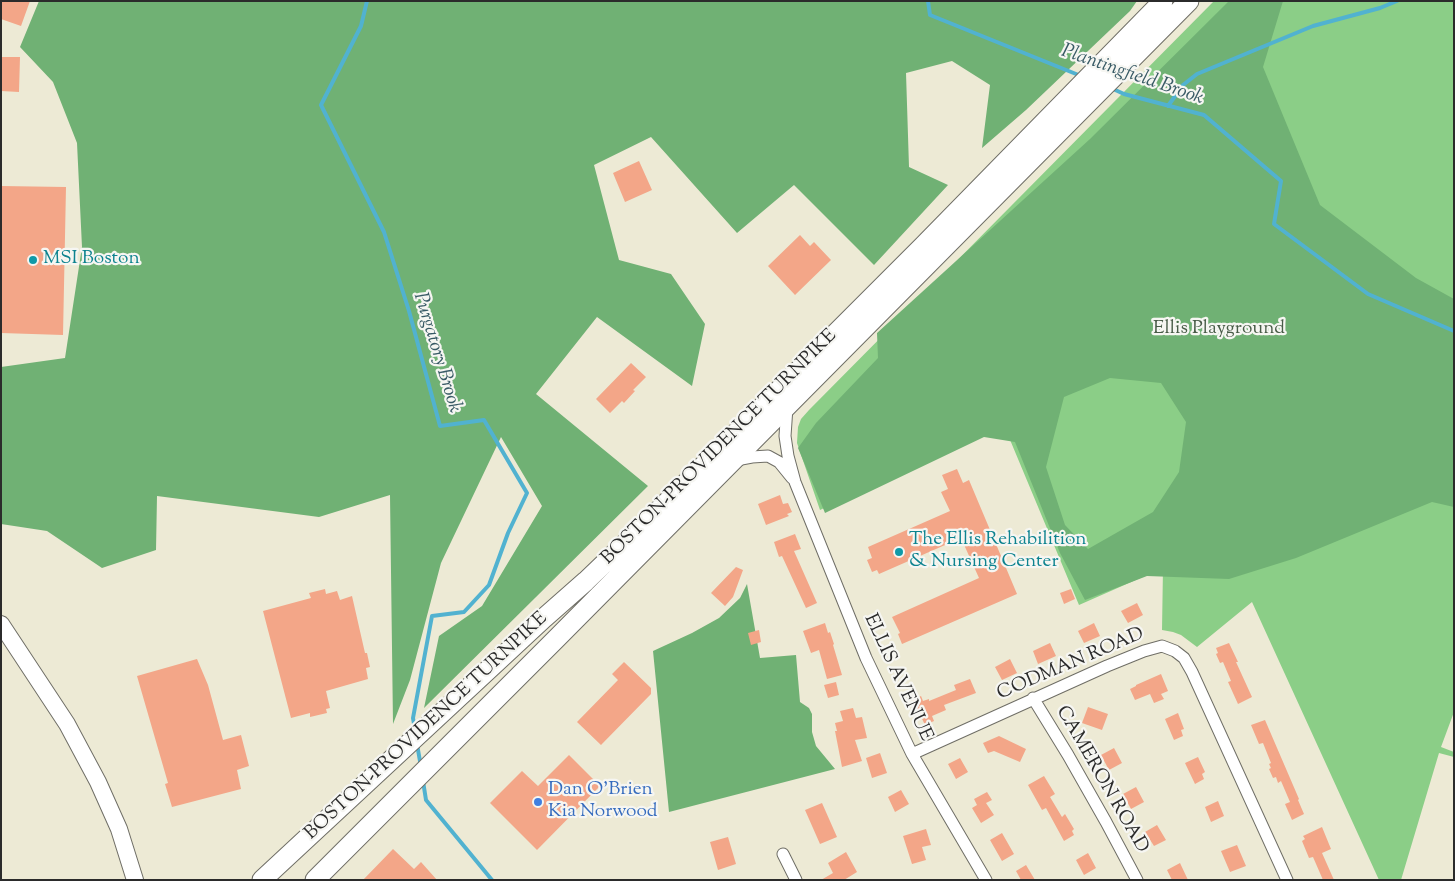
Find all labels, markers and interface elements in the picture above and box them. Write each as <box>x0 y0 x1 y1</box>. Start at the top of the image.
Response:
water label: Plantingfield Brook <box>1058 40 1206 112</box>
place label: MSI Boston <box>43 249 140 271</box>
marker: MSI Boston <box>27 254 39 266</box>
water label: Purgatory Brook <box>406 290 466 416</box>
park label: Ellis Playground <box>1153 319 1285 341</box>
street label: BOSTON-PROVIDENCE TURNPIKE <box>598 326 842 570</box>
place label: The Ellis Rehabilition & Nursing Center <box>909 530 1087 574</box>
marker: The Ellis Rehabilition & Nursing Center <box>893 546 905 558</box>
street label: BOSTON-PROVIDENCE TURNPIKE <box>301 608 553 846</box>
street label: ELLIS AVENUE <box>858 611 936 745</box>
street label: CODMAN ROAD <box>994 624 1148 706</box>
street label: CAMERON ROAD <box>1050 702 1152 858</box>
place label: Dan O'Brien Kia Norwood <box>548 780 658 824</box>
marker: Dan O'Brien Kia Norwood <box>532 796 544 808</box>

